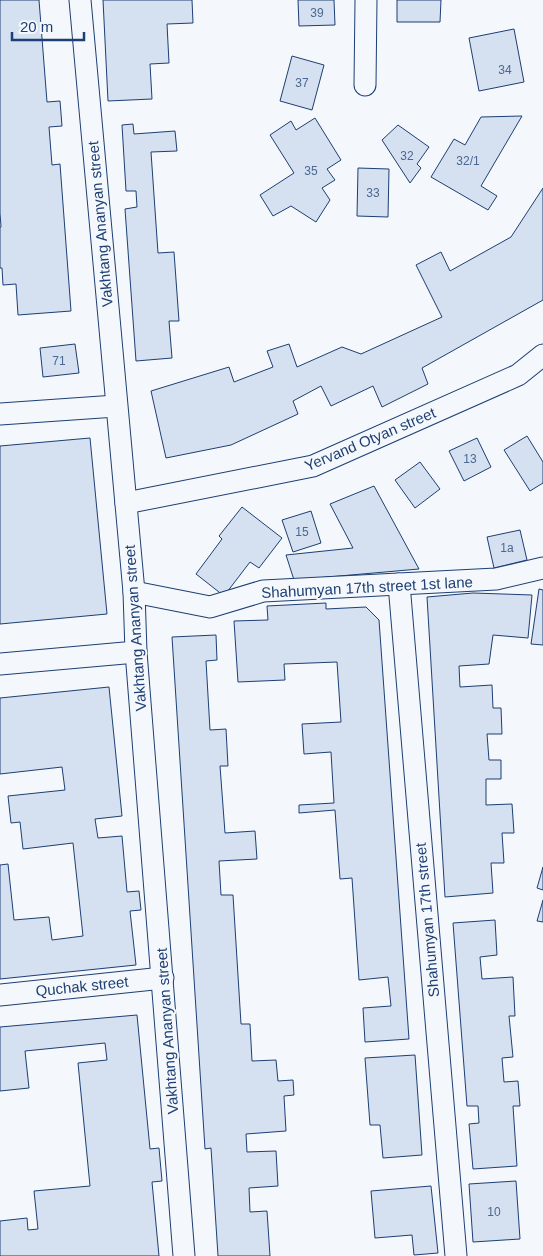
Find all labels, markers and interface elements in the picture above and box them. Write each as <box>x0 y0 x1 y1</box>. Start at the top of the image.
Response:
house number: 39 <box>310 6 324 20</box>
scale bar <box>12 10 85 42</box>
text: 20 m <box>20 18 53 35</box>
house number: 34 <box>498 63 512 77</box>
house number: 37 <box>295 76 309 90</box>
street label: Vakhtang Ananyan street <box>84 139 116 308</box>
house number: 32 <box>400 149 414 163</box>
house number: 32/1 <box>456 154 480 168</box>
house number: 35 <box>304 164 318 178</box>
house number: 33 <box>366 186 380 200</box>
house number: 71 <box>52 354 66 368</box>
street label: Yervand Otyan street <box>302 403 439 474</box>
house number: 13 <box>463 452 477 466</box>
house number: 15 <box>295 525 309 539</box>
house number: 1a <box>500 541 514 555</box>
street label: Vakhtang Ananyan street <box>121 544 149 712</box>
street label: Shahumyan 17th street 1st lane <box>261 573 473 601</box>
street label: Shahumyan 17th street <box>412 841 442 998</box>
street label: Vakhtang Ananyan street <box>153 947 181 1115</box>
street label: Quchak street <box>35 973 130 999</box>
house number: 10 <box>487 1205 501 1219</box>

